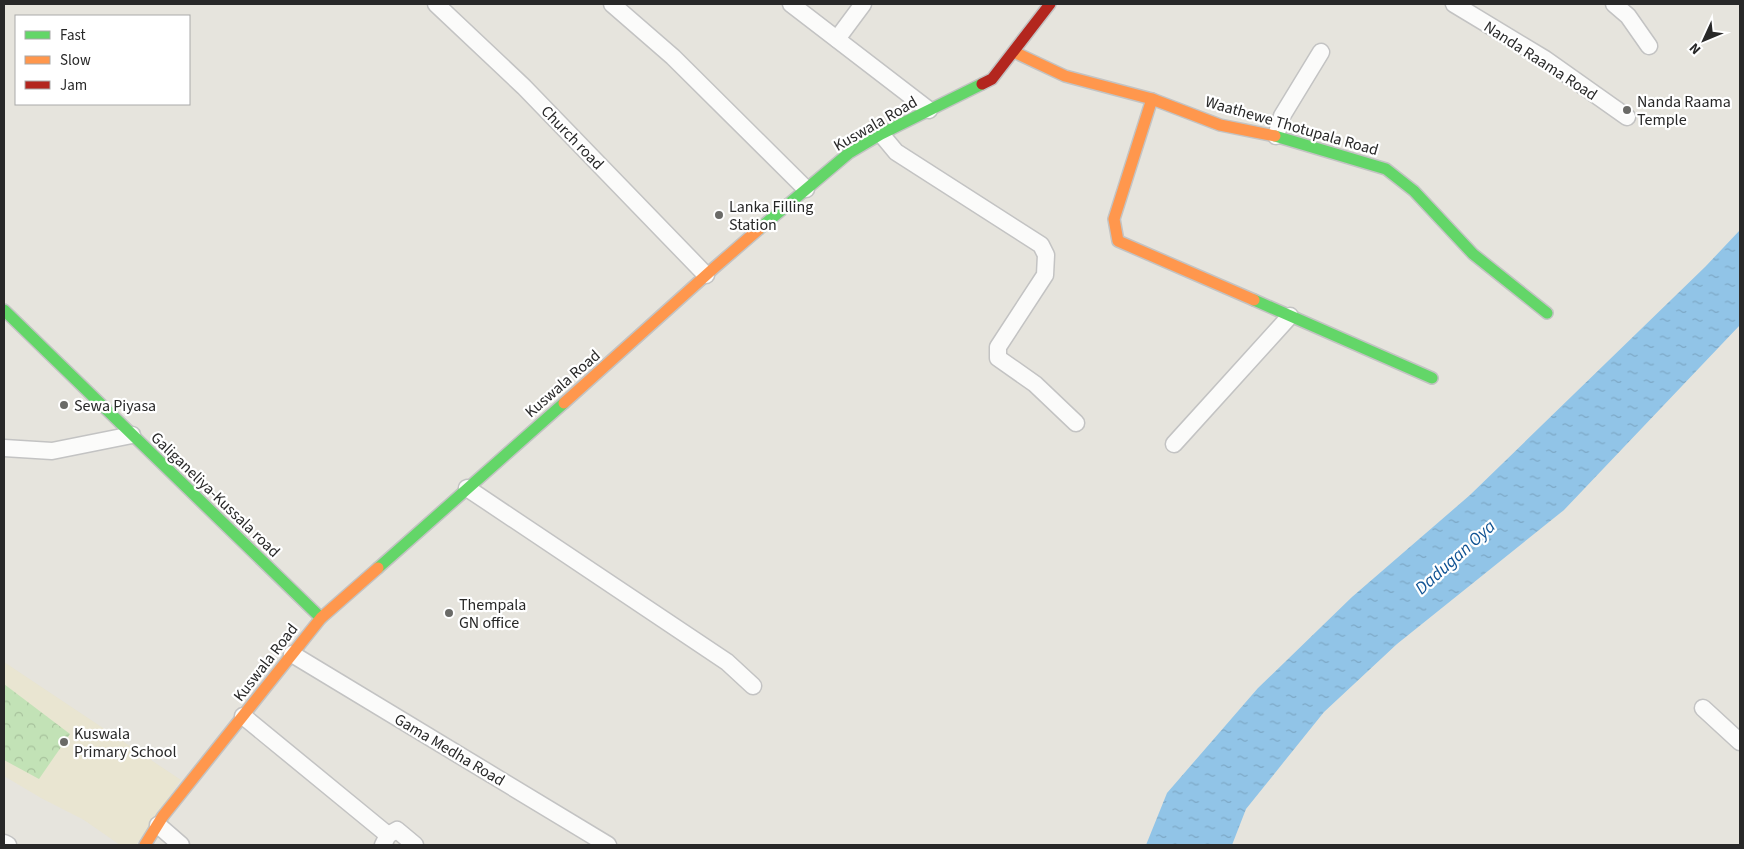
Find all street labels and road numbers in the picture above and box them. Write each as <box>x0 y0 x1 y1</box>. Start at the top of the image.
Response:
street label: Nanda Raama Road <box>1479 16 1602 106</box>
street label: Kuswala Road <box>829 91 922 157</box>
street label: Waathewe Thotupala Road <box>1203 91 1381 161</box>
street label: Church road <box>536 101 609 175</box>
street label: Kuswala Road <box>520 345 605 423</box>
street label: Galiganeliya-Kussala road <box>146 427 285 562</box>
street label: Kuswala Road <box>228 619 303 706</box>
street label: Gama Medha Road <box>390 708 509 792</box>

